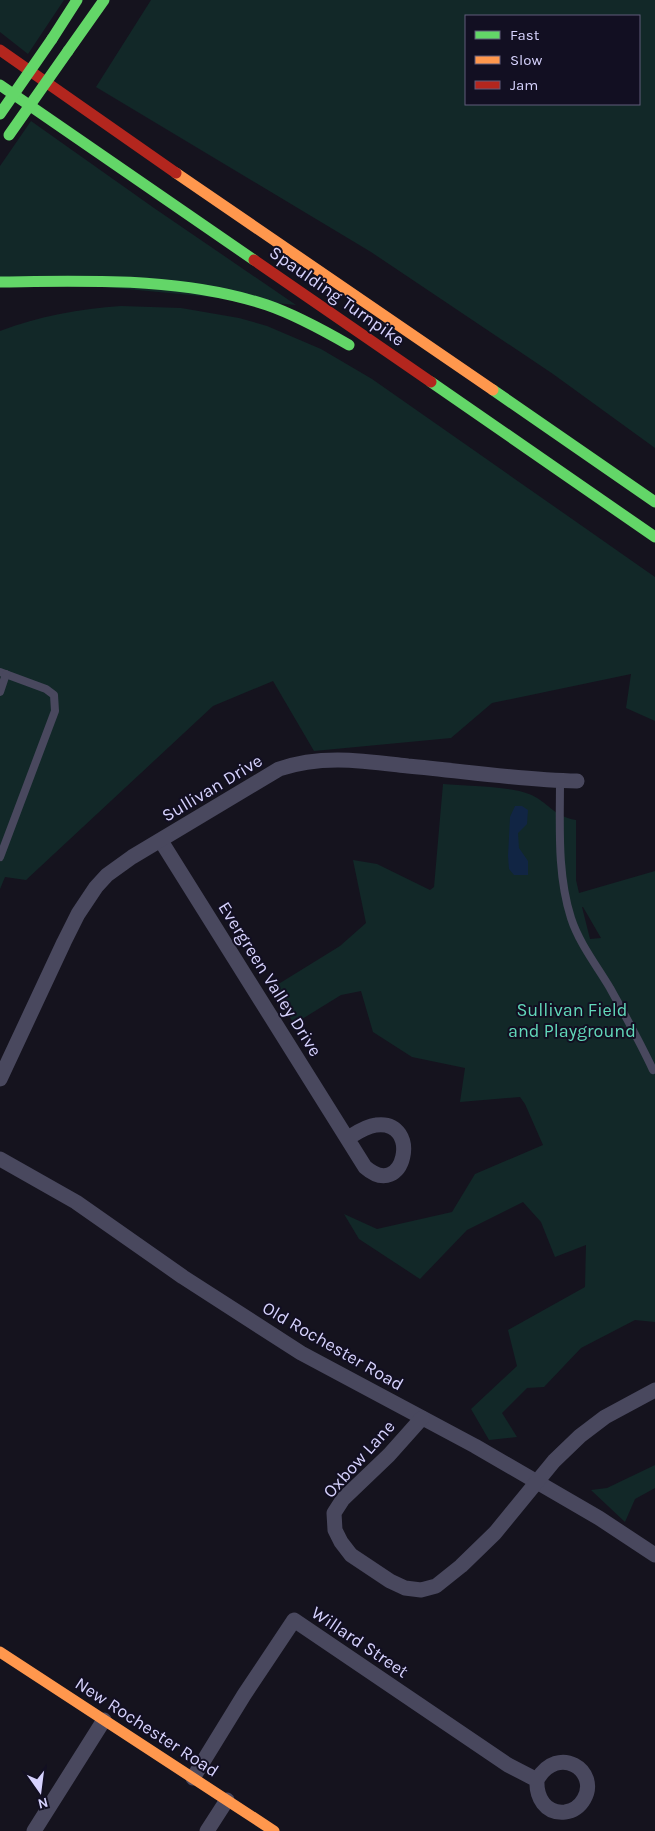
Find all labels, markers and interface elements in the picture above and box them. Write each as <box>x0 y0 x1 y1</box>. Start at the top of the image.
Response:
legend <box>465 15 640 105</box>
text: Fast <box>510 26 540 44</box>
text: Slow <box>510 51 542 69</box>
text: Jam <box>510 76 538 94</box>
street label: Spaulding Turnpike <box>265 241 409 351</box>
street label: Sullivan Drive <box>158 749 266 827</box>
street label: Evergreen Valley Drive <box>213 898 327 1060</box>
park label: Sullivan Field and Playground <box>508 999 636 1042</box>
street label: Old Rochester Road <box>258 1297 408 1395</box>
street label: Oxbow Lane <box>318 1416 400 1502</box>
street label: Willard Street <box>307 1601 413 1683</box>
street label: New Rochester Road <box>71 1672 223 1782</box>
north arrow <box>15 1766 65 1816</box>
text: N <box>36 1794 50 1813</box>

